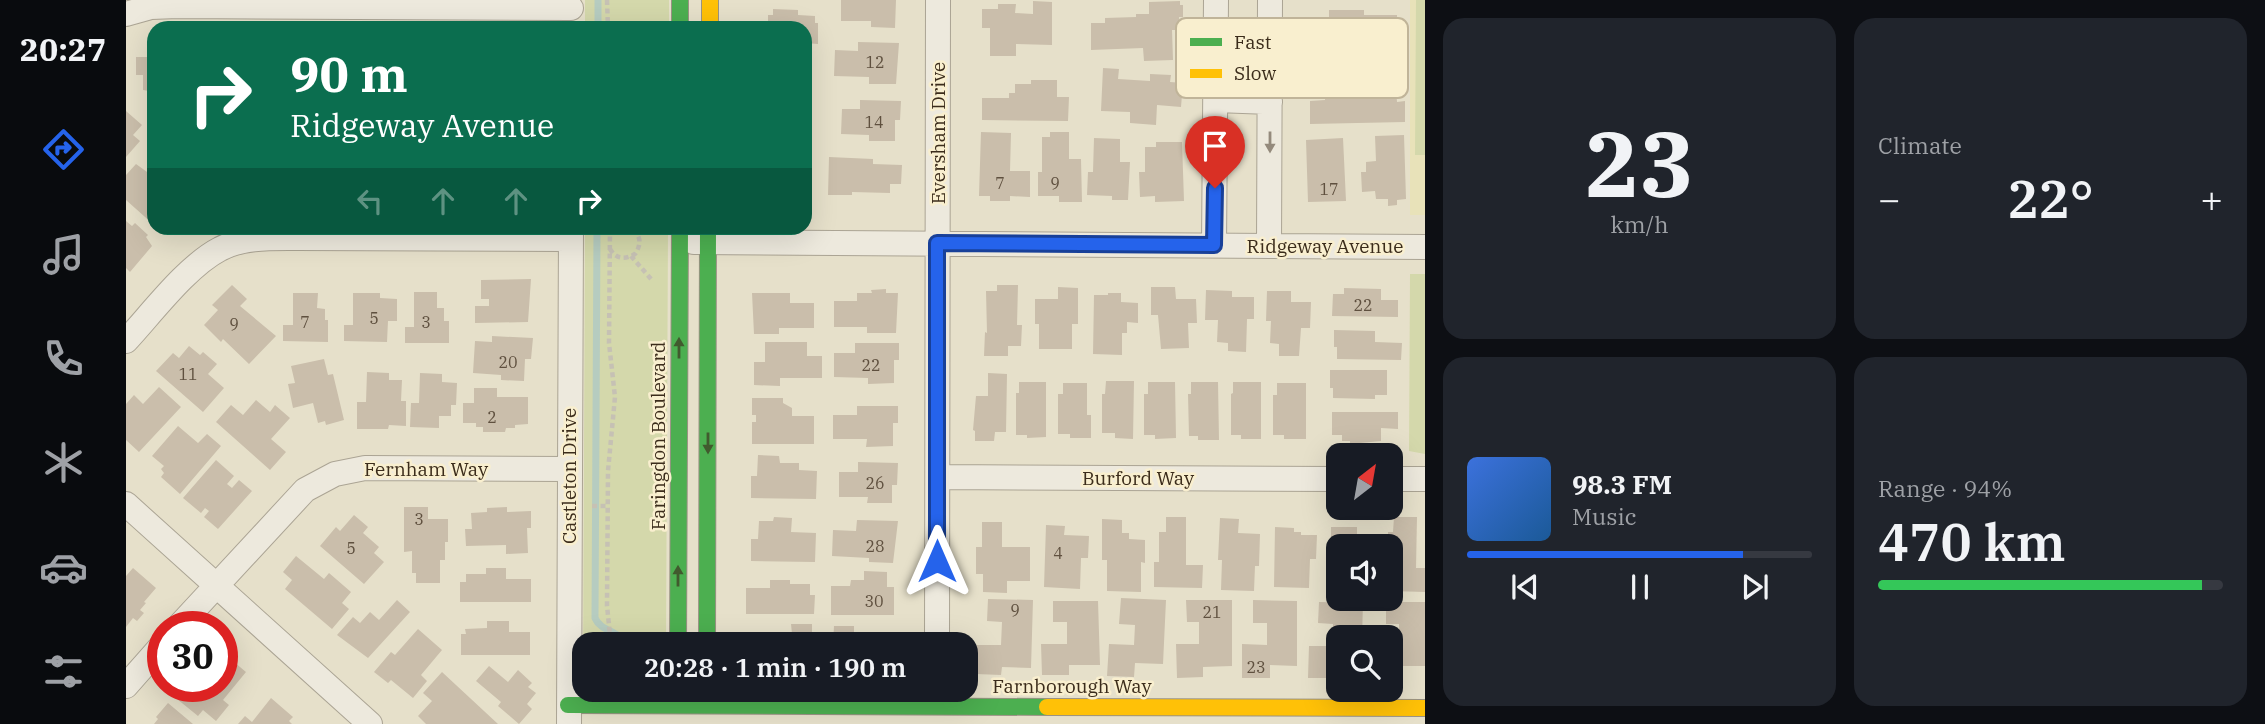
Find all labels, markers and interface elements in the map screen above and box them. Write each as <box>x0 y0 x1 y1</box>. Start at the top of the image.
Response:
legend <box>1176 18 1408 98</box>
text: 20:27 <box>20 28 106 70</box>
text: Fast <box>1234 30 1272 54</box>
text: 90 m <box>290 42 408 105</box>
icon: right <box>175 49 266 140</box>
house number: 12 <box>865 52 885 72</box>
text: Slow <box>1234 61 1276 85</box>
street label: Eversham Drive <box>926 62 950 204</box>
text: Ridgeway Avenue <box>290 104 554 146</box>
text: 23 <box>1585 104 1694 222</box>
house number: 14 <box>864 112 884 132</box>
pin <box>1185 116 1245 188</box>
icon: directions <box>39 125 88 174</box>
icon: arrive <box>1196 127 1234 165</box>
text: Climate <box>1878 130 1962 160</box>
one-way arrow <box>1264 131 1276 153</box>
text: 22° <box>2007 165 2094 232</box>
house number: 7 <box>995 173 1005 193</box>
house number: 9 <box>1050 173 1060 193</box>
text: − <box>1878 174 1901 223</box>
text: + <box>2200 174 2223 223</box>
house number: 17 <box>1319 179 1339 199</box>
icon: left <box>351 182 389 220</box>
icon: ahead <box>424 182 462 220</box>
icon: ahead <box>497 182 535 220</box>
icon: right <box>570 182 608 220</box>
text: km/h <box>1610 209 1669 239</box>
icon: music <box>39 230 88 279</box>
street label: Ridgeway Avenue <box>1247 234 1403 258</box>
house number: 22 <box>1353 295 1373 315</box>
house number: 5 <box>369 308 379 328</box>
house number: 7 <box>300 312 310 332</box>
house number: 3 <box>421 312 431 332</box>
house number: 9 <box>229 314 239 334</box>
icon: phone <box>39 334 88 383</box>
one-way arrow <box>673 337 685 359</box>
street label: Faringdon Boulevard <box>646 342 670 530</box>
house number: 20 <box>498 352 518 372</box>
house number: 22 <box>861 355 881 375</box>
house number: 11 <box>178 364 198 384</box>
house number: 2 <box>487 407 497 427</box>
street label: Castleton Drive <box>557 408 581 544</box>
one-way arrow <box>702 432 714 454</box>
icon: climate <box>39 438 88 487</box>
north arrow <box>1326 443 1404 520</box>
map controls <box>1326 443 1403 702</box>
street label: Fernham Way <box>364 457 489 481</box>
street label: Burford Way <box>1082 466 1195 490</box>
text: 98.3 FM <box>1572 467 1672 501</box>
house number: 26 <box>865 473 885 493</box>
text: Range · 94% <box>1878 473 2012 503</box>
text: Music <box>1572 501 1637 531</box>
text: 470 km <box>1878 508 2066 575</box>
house number: 3 <box>414 509 424 529</box>
position arrow <box>900 524 974 598</box>
button: sound <box>1326 534 1403 611</box>
house number: 28 <box>865 536 885 556</box>
house number: 5 <box>346 538 356 558</box>
icon: car <box>39 543 88 592</box>
house number: 4 <box>1053 543 1063 563</box>
one-way arrow <box>672 565 684 587</box>
icon: previous <box>1506 568 1544 606</box>
icon: pause <box>1621 568 1659 606</box>
icon: next <box>1736 568 1774 606</box>
house number: 30 <box>864 591 884 611</box>
house number: 9 <box>1010 600 1020 620</box>
house number: 21 <box>1202 602 1222 622</box>
speed limit sign: 30 <box>147 611 238 702</box>
button: search <box>1326 625 1403 702</box>
icon: filters <box>39 647 88 696</box>
text: 20:28 · 1 min · 190 m <box>644 650 906 684</box>
house number: 23 <box>1246 657 1266 677</box>
street label: Farnborough Way <box>992 674 1153 698</box>

